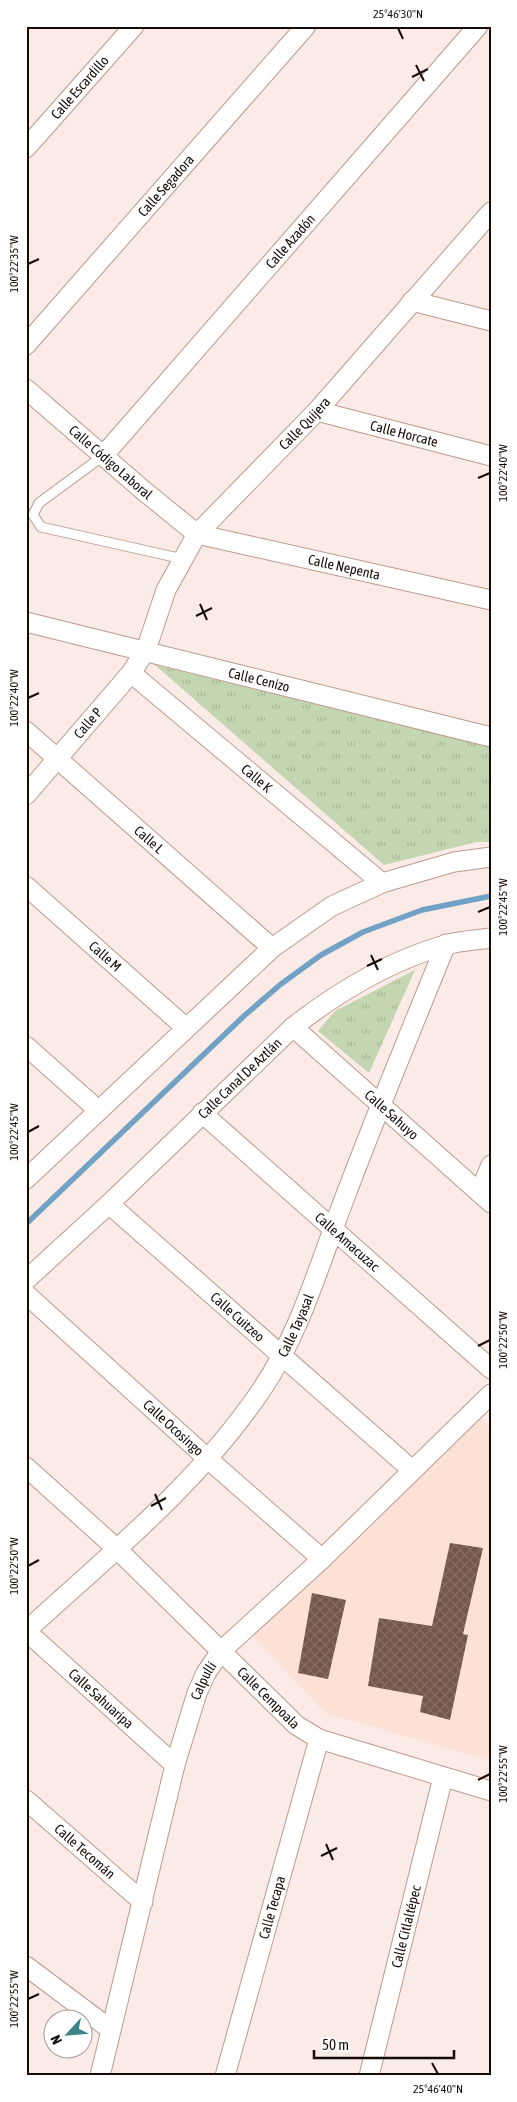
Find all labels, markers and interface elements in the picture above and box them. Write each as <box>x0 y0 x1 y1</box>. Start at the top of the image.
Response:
text: 25°46'30"N <box>373 7 423 21</box>
street label: Calle Escardillo <box>48 52 112 122</box>
street label: Calle Segadora <box>135 152 197 220</box>
street label: Calle Azadón <box>262 211 318 272</box>
text: 100°22'35"W <box>7 235 21 293</box>
street label: Calle Quijera <box>276 394 333 453</box>
street label: Calle Horcate <box>369 417 440 450</box>
street label: Calle Código Laboral <box>66 422 156 503</box>
text: 100°22'40"W <box>496 444 510 502</box>
street label: Calle Nepenta <box>307 551 382 583</box>
street label: Calle Cenizo <box>227 664 291 695</box>
text: 100°22'40"W <box>7 669 21 727</box>
street label: Calle P <box>70 704 106 742</box>
street label: Calle K <box>238 761 276 796</box>
street label: Calle L <box>131 822 167 857</box>
text: 100°22'45"W <box>496 878 510 936</box>
street label: Calle M <box>86 938 125 975</box>
street label: Calle Canal De Aztlán <box>195 1035 285 1122</box>
street label: Calle Sahuyo <box>361 1087 422 1143</box>
text: 100°22'45"W <box>7 1103 21 1161</box>
street label: Calle Amacuzac <box>312 1209 383 1275</box>
street label: Calle Cuitzeo <box>207 1289 268 1345</box>
street label: Calle Tayasal <box>275 1291 317 1360</box>
text: 100°22'50"W <box>496 1311 510 1369</box>
street label: Calle Ocosingo <box>140 1396 207 1459</box>
text: 100°22'50"W <box>7 1537 21 1595</box>
street label: Calpulli <box>187 1658 219 1702</box>
street label: Calle Cempoala <box>234 1664 303 1732</box>
street label: Calle Sahuaripa <box>65 1665 137 1732</box>
text: 100°22'55"W <box>496 1745 510 1803</box>
street label: Calle Tecomán <box>51 1821 118 1882</box>
street label: Calle Tecapa <box>256 1874 288 1941</box>
street label: Calle Citlaltépec <box>388 1883 424 1969</box>
text: 100°22'55"W <box>7 1970 21 2028</box>
north arrow <box>42 2010 92 2060</box>
scale bar <box>314 2027 454 2059</box>
text: N <box>47 2032 65 2047</box>
text: 50 m <box>322 2036 349 2053</box>
text: 25°46'40"N <box>413 2082 463 2096</box>

